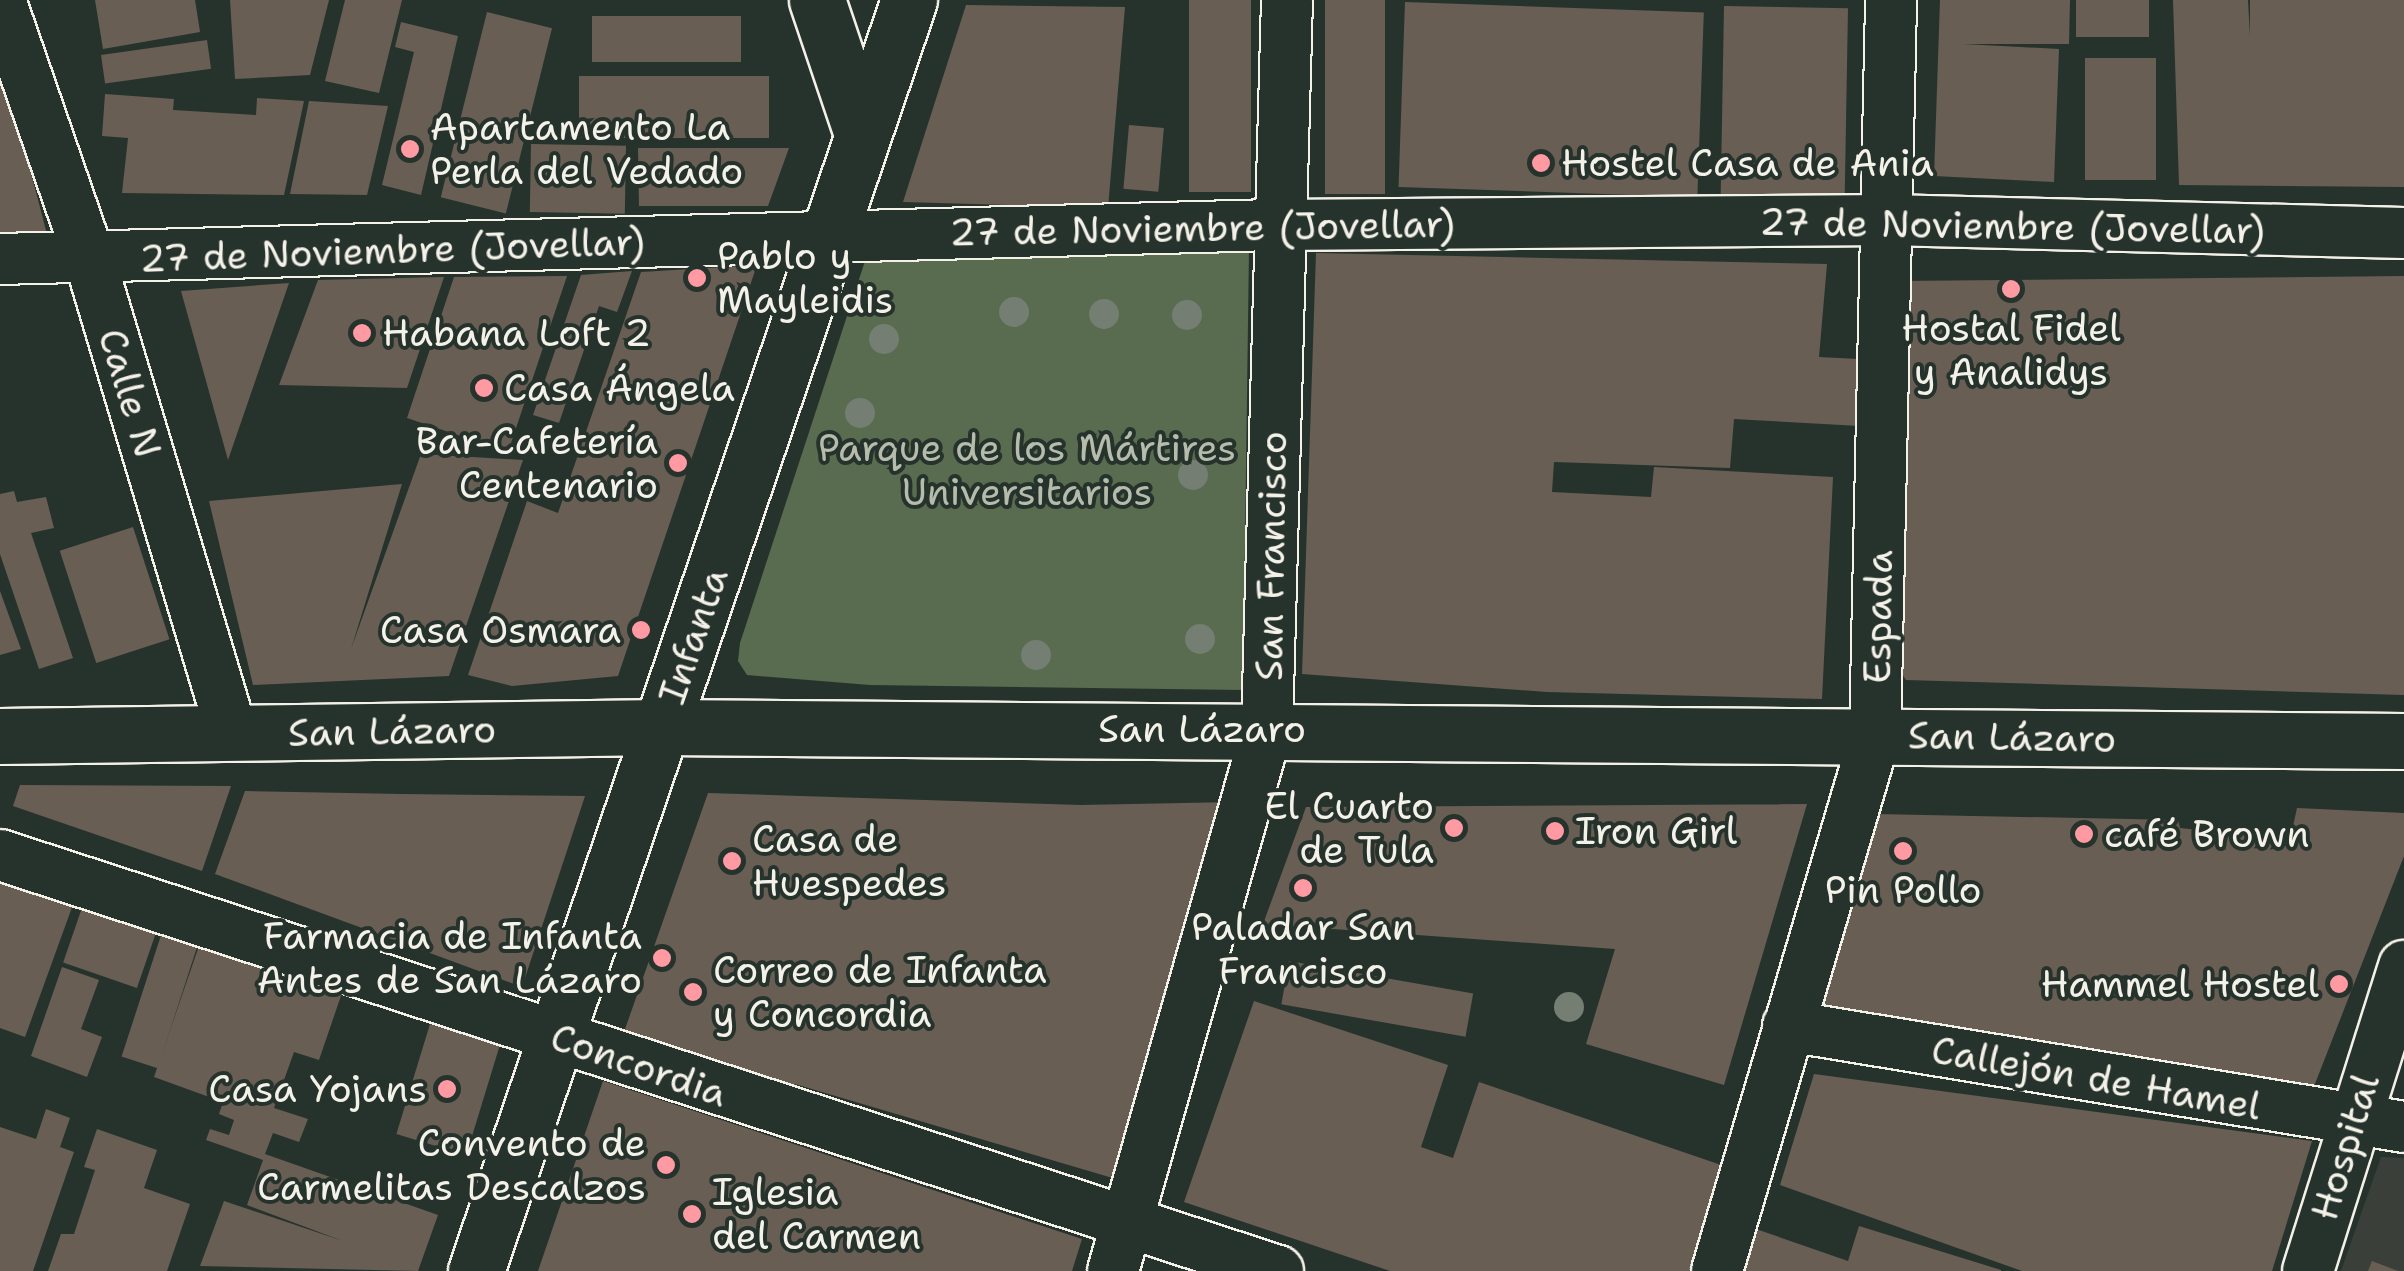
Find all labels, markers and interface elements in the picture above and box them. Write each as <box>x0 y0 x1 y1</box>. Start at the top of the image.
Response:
place label: Apartamento La Perla del Vedado <box>430 104 743 193</box>
marker: Apartamento La Perla del Vedado <box>399 138 421 160</box>
place label: Hostel Casa de Ania <box>1561 140 1934 186</box>
marker: Hostel Casa de Ania <box>1530 152 1552 174</box>
street label: 27 de Noviembre (Jovellar) <box>1759 199 2265 253</box>
street label: 27 de Noviembre (Jovellar) <box>949 201 1455 255</box>
street label: 27 de Noviembre (Jovellar) <box>139 218 645 282</box>
place label: Pablo y Mayleidis <box>717 233 893 322</box>
marker: Pablo y Mayleidis <box>686 267 708 289</box>
marker: Hostal Fidel y Analidys <box>2000 278 2022 300</box>
place label: Hostal Fidel y Analidys <box>1901 305 2121 394</box>
place label: Habana Loft 2 <box>382 310 651 356</box>
marker: Habana Loft 2 <box>351 322 373 344</box>
street label: Calle N <box>89 323 171 463</box>
place label: Casa Ángela <box>504 365 735 411</box>
marker: Casa Ángela <box>473 377 495 399</box>
place label: Bar-Cafetería Centenario <box>416 418 658 508</box>
park label: Parque de los Mártires Universitarios <box>818 425 1236 514</box>
street label: San Francisco <box>1246 431 1296 681</box>
marker: Bar-Cafetería Centenario <box>667 452 689 474</box>
street label: Espada <box>1854 550 1902 684</box>
street label: Infanta <box>649 562 737 710</box>
place label: Casa Osmara <box>380 607 621 653</box>
marker: Casa Osmara <box>630 619 652 641</box>
street label: San Lázaro <box>288 706 496 756</box>
street label: San Lázaro <box>1098 706 1306 752</box>
street label: San Lázaro <box>1908 712 2116 762</box>
place label: El Cuarto de Tula <box>1264 783 1434 872</box>
place label: Iron Girl <box>1575 808 1737 854</box>
place label: café Brown <box>2104 811 2310 857</box>
place label: Casa de Huespedes <box>752 816 947 906</box>
marker: El Cuarto de Tula <box>1443 817 1465 839</box>
marker: Iron Girl <box>1544 820 1566 842</box>
marker: café Brown <box>2073 823 2095 845</box>
marker: Pin Pollo <box>1892 840 1914 862</box>
marker: Casa de Huespedes <box>721 850 743 872</box>
place label: Pin Pollo <box>1824 867 1982 913</box>
marker: Paladar San Francisco <box>1292 877 1314 899</box>
place label: Paladar San Francisco <box>1191 904 1415 994</box>
place label: Farmacia de Infanta Antes de San Lázaro <box>257 913 642 1002</box>
marker: Farmacia de Infanta Antes de San Lázaro <box>651 947 673 969</box>
place label: Correo de Infanta y Concordia <box>713 947 1047 1036</box>
place label: Hammel Hostel <box>2041 961 2319 1007</box>
marker: Hammel Hostel <box>2328 973 2350 995</box>
marker: Correo de Infanta y Concordia <box>682 981 704 1003</box>
street label: Concordia <box>545 1014 733 1116</box>
street label: Callejón de Hamel <box>1928 1027 2264 1129</box>
place label: Casa Yojans <box>208 1066 427 1112</box>
street label: Hospital <box>2301 1068 2389 1226</box>
marker: Casa Yojans <box>436 1078 458 1100</box>
place label: Convento de Carmelitas Descalzos <box>257 1120 646 1210</box>
marker: Convento de Carmelitas Descalzos <box>655 1154 677 1176</box>
place label: Iglesia del Carmen <box>712 1169 921 1258</box>
marker: Iglesia del Carmen <box>681 1203 703 1225</box>

